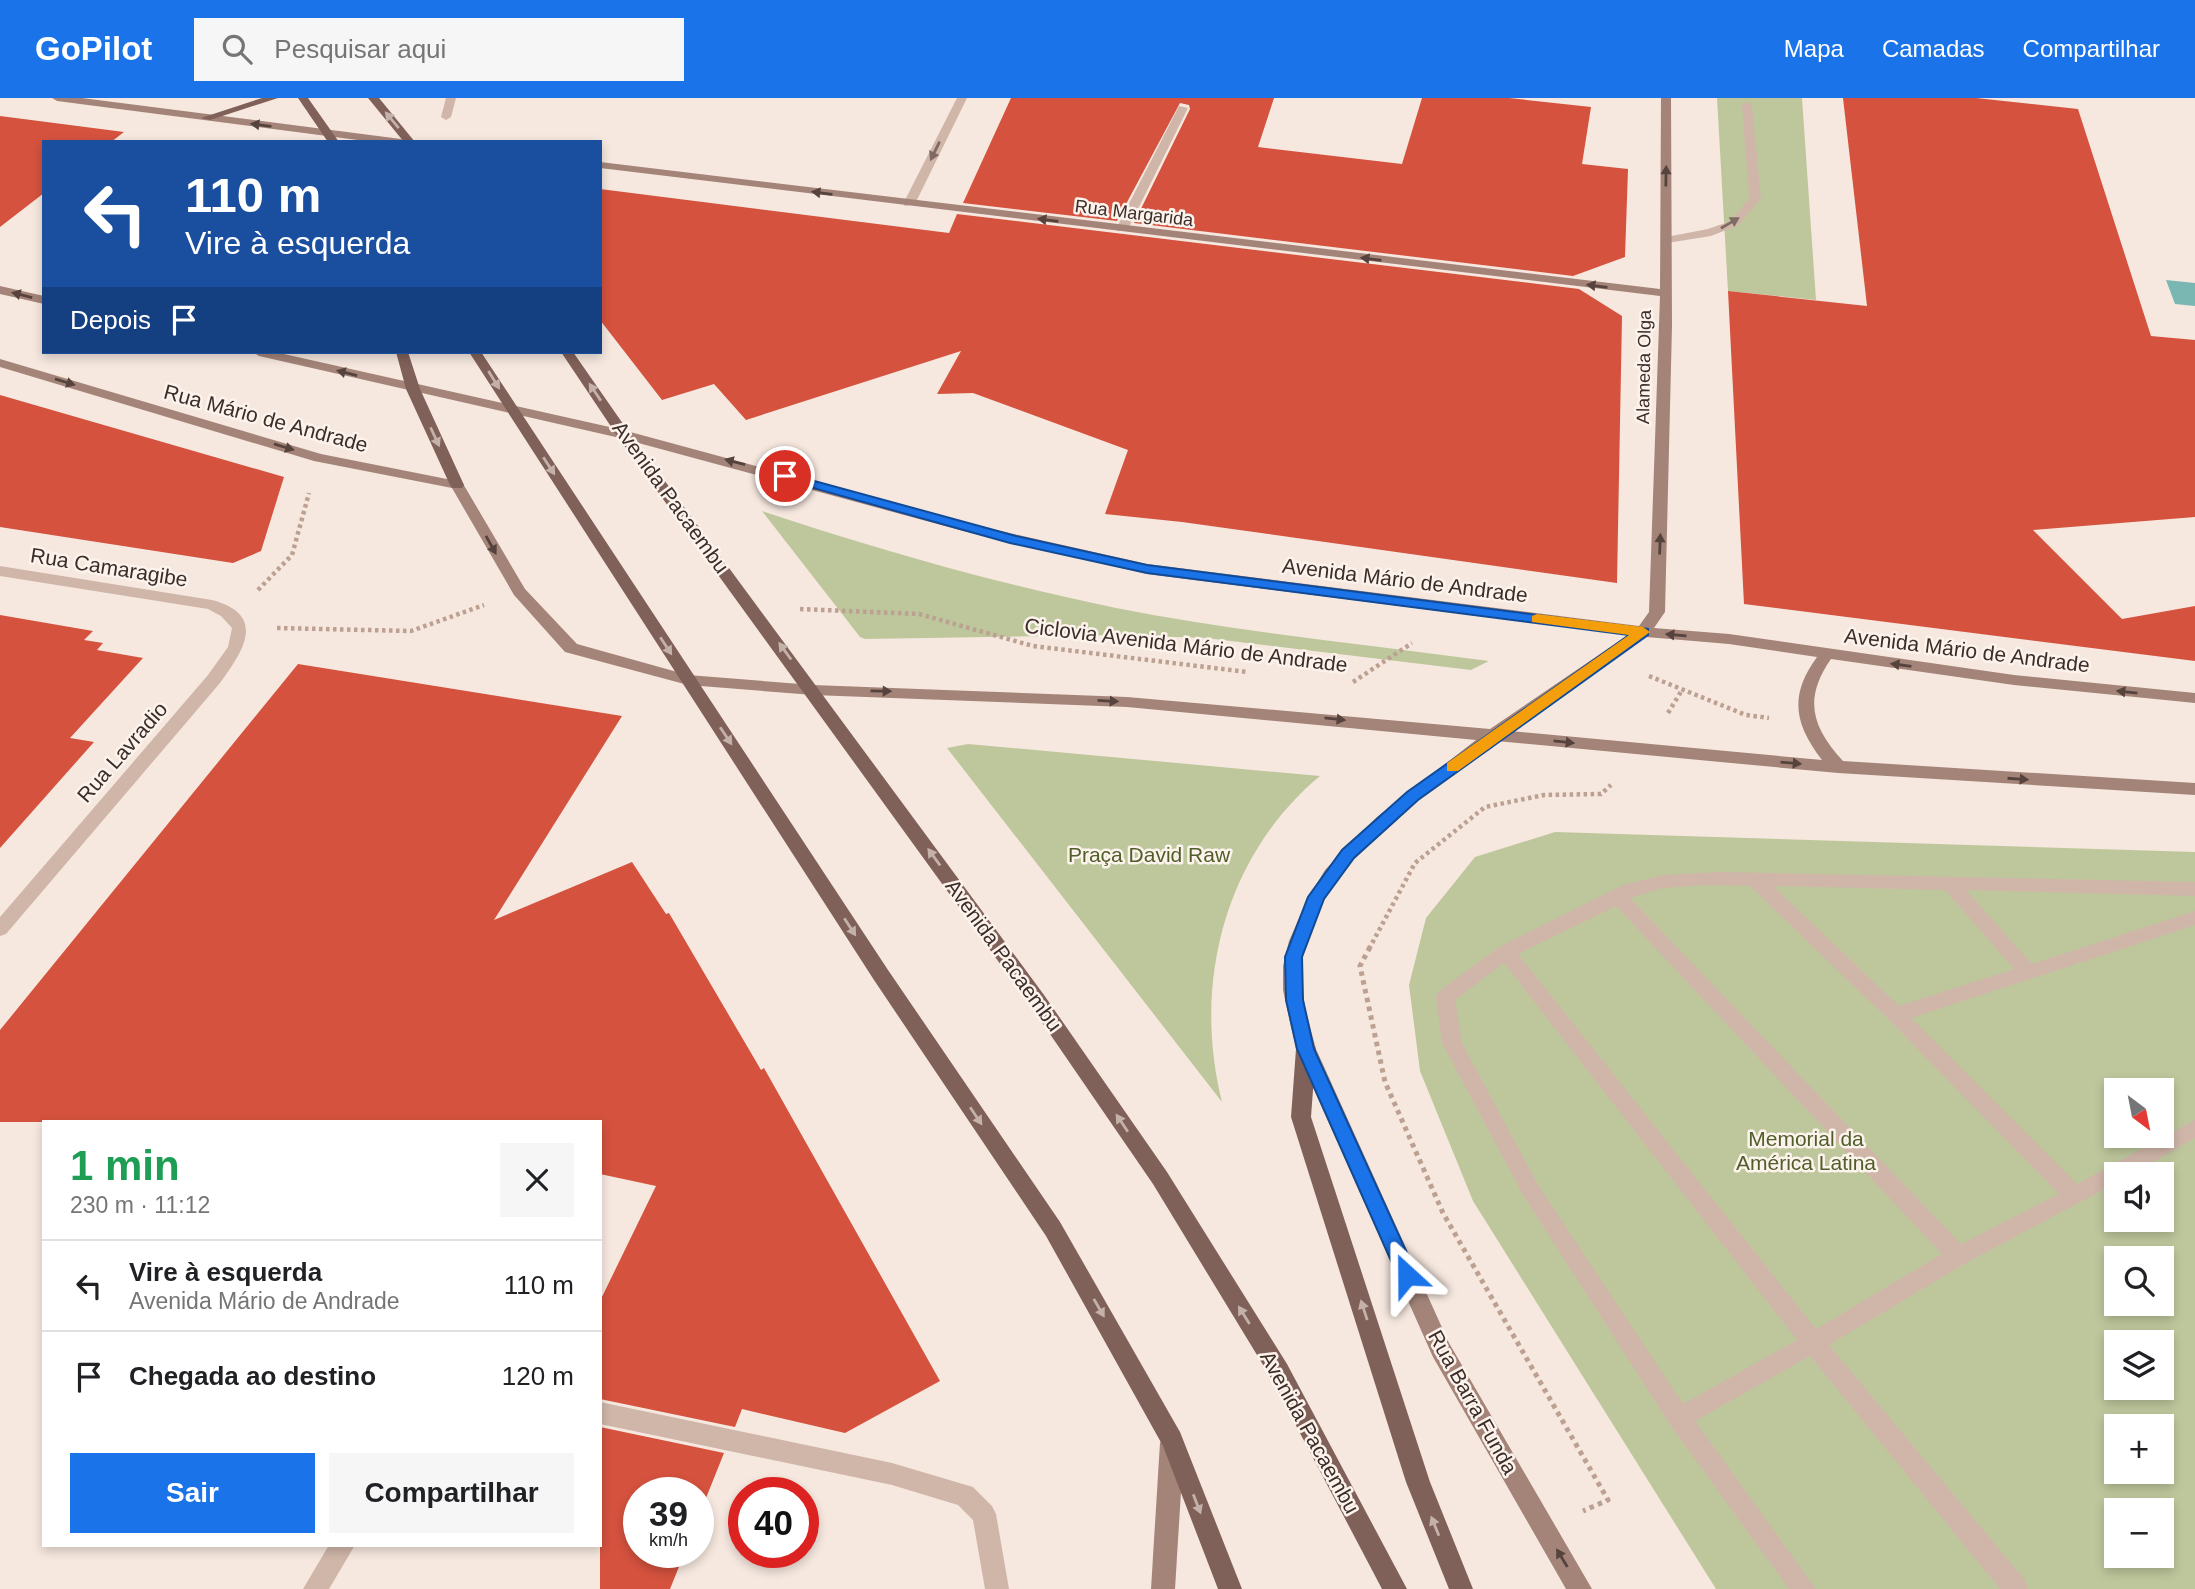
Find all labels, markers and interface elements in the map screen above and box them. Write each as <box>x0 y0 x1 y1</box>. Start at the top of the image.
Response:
search box <box>194 18 684 81</box>
text: GoPilot <box>35 30 152 67</box>
icon: search <box>218 30 256 68</box>
text: Pesquisar aqui <box>274 34 446 64</box>
text: Mapa <box>1784 35 1844 62</box>
text: Camadas <box>1882 35 1985 62</box>
text: Compartilhar <box>2023 35 2160 62</box>
one-way arrow <box>384 111 399 129</box>
one-way arrow <box>249 119 271 130</box>
one-way arrow <box>930 141 941 161</box>
one-way arrow <box>1660 165 1672 187</box>
icon: left <box>70 168 161 259</box>
text: 110 m <box>185 168 321 222</box>
one-way arrow <box>810 188 832 199</box>
street label: Rua Margarida <box>1074 196 1195 230</box>
one-way arrow <box>1036 215 1058 226</box>
one-way arrow <box>1720 217 1739 229</box>
text: Vire à esquerda <box>185 225 410 261</box>
one-way arrow <box>1360 253 1382 264</box>
one-way arrow <box>1585 280 1607 291</box>
one-way arrow <box>11 289 33 300</box>
icon: arrive <box>165 301 203 339</box>
text: Depois <box>70 305 151 335</box>
street label: Alameda Olga <box>1633 309 1655 424</box>
one-way arrow <box>336 367 358 378</box>
one-way arrow <box>487 371 500 390</box>
one-way arrow <box>55 378 76 388</box>
street label: Rua Mário de Andrade <box>162 380 370 456</box>
one-way arrow <box>589 383 602 402</box>
street label: Avenida Pacaembu <box>608 417 734 577</box>
one-way arrow <box>429 427 441 447</box>
one-way arrow <box>273 443 294 453</box>
pin <box>755 446 815 506</box>
one-way arrow <box>543 457 556 476</box>
one-way arrow <box>724 457 745 467</box>
icon: arrive <box>766 457 804 495</box>
one-way arrow <box>1654 532 1665 554</box>
one-way arrow <box>485 535 497 555</box>
street label: Rua Camaragibe <box>29 543 189 591</box>
street label: Avenida Mário de Andrade <box>1281 554 1529 606</box>
street label: Ciclovia Avenida Mário de Andrade <box>1023 614 1349 676</box>
street label: Avenida Mário de Andrade <box>1843 624 2091 676</box>
one-way arrow <box>1665 629 1687 640</box>
one-way arrow <box>660 636 673 656</box>
one-way arrow <box>778 642 792 660</box>
one-way arrow <box>1890 660 1912 671</box>
one-way arrow <box>870 686 892 697</box>
one-way arrow <box>2116 686 2138 697</box>
one-way arrow <box>1098 695 1120 706</box>
street label: Rua Lavradio <box>72 697 172 807</box>
one-way arrow <box>1324 714 1346 725</box>
one-way arrow <box>719 727 733 745</box>
one-way arrow <box>1553 737 1575 748</box>
one-way arrow <box>1780 758 1802 769</box>
one-way arrow <box>2007 774 2029 785</box>
park label: Praça David Raw <box>1068 843 1231 866</box>
one-way arrow <box>927 848 941 866</box>
street label: Avenida Pacaembu <box>941 875 1067 1035</box>
one-way arrow <box>843 918 857 936</box>
north arrow <box>2104 1078 2174 1148</box>
map controls <box>2104 1078 2174 1568</box>
one-way arrow <box>969 1107 982 1126</box>
one-way arrow <box>1115 1114 1129 1132</box>
park label: Memorial da América Latina <box>1736 1127 1876 1174</box>
text: 1 min <box>70 1142 180 1189</box>
button: close <box>500 1143 574 1217</box>
button: sound <box>2104 1162 2174 1232</box>
text: 230 m · 11:12 <box>70 1192 210 1218</box>
position arrow <box>1370 1238 1444 1312</box>
button: search <box>2104 1246 2174 1316</box>
text: Vire à esquerda <box>129 1257 322 1287</box>
icon: left <box>70 1267 108 1305</box>
text: 110 m <box>504 1270 574 1300</box>
text: Avenida Mário de Andrade <box>129 1288 400 1314</box>
one-way arrow <box>1092 1298 1104 1318</box>
one-way arrow <box>1359 1299 1369 1320</box>
one-way arrow <box>1237 1305 1250 1324</box>
street label: Rua Barra Funda <box>1424 1326 1522 1478</box>
button: layers <box>2104 1330 2174 1400</box>
street label: Avenida Pacaembu <box>1256 1347 1364 1517</box>
icon: arrive <box>70 1358 108 1396</box>
text: Chegada ao destino <box>129 1361 376 1391</box>
text: 120 m <box>502 1361 574 1391</box>
button: + <box>2104 1414 2174 1484</box>
button: Sair <box>70 1453 315 1533</box>
button: Compartilhar <box>329 1453 574 1533</box>
speed limit sign: 40 <box>728 1477 819 1568</box>
one-way arrow <box>1191 1493 1202 1514</box>
text: 39 <box>649 1494 688 1533</box>
button: − <box>2104 1498 2174 1568</box>
one-way arrow <box>1430 1515 1441 1536</box>
text: km/h <box>649 1530 688 1550</box>
one-way arrow <box>1555 1549 1568 1568</box>

